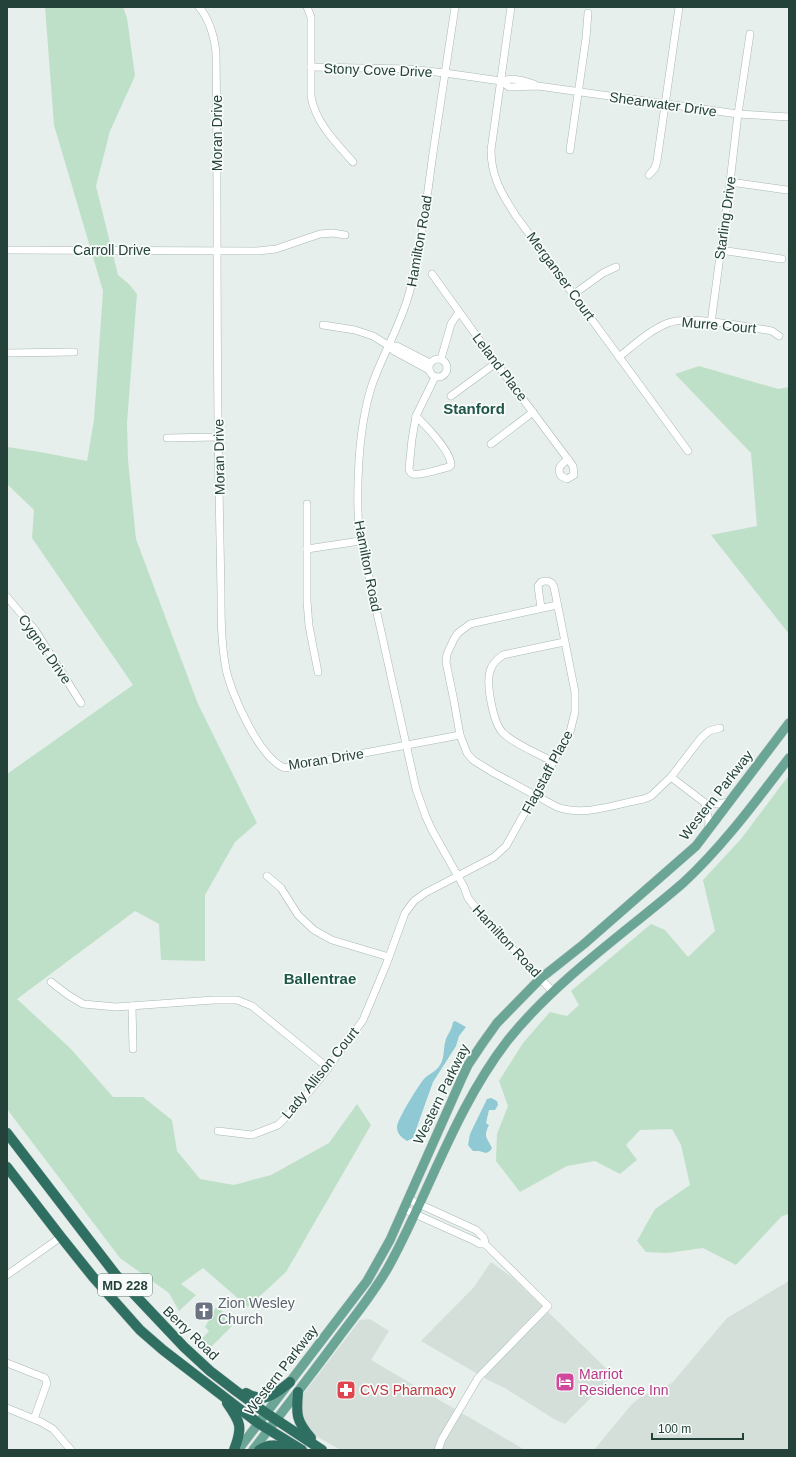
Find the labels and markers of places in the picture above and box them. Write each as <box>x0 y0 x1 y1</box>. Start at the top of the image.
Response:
place label: Zion Wesley Church <box>218 1295 295 1327</box>
church icon: Zion Wesley Church <box>193 1300 215 1322</box>
place label: Marriot Residence Inn <box>579 1366 669 1398</box>
hotel icon: Marriot Residence Inn <box>554 1371 576 1393</box>
pharmacy icon: CVS Pharmacy <box>335 1379 357 1401</box>
place label: CVS Pharmacy <box>360 1382 456 1398</box>

